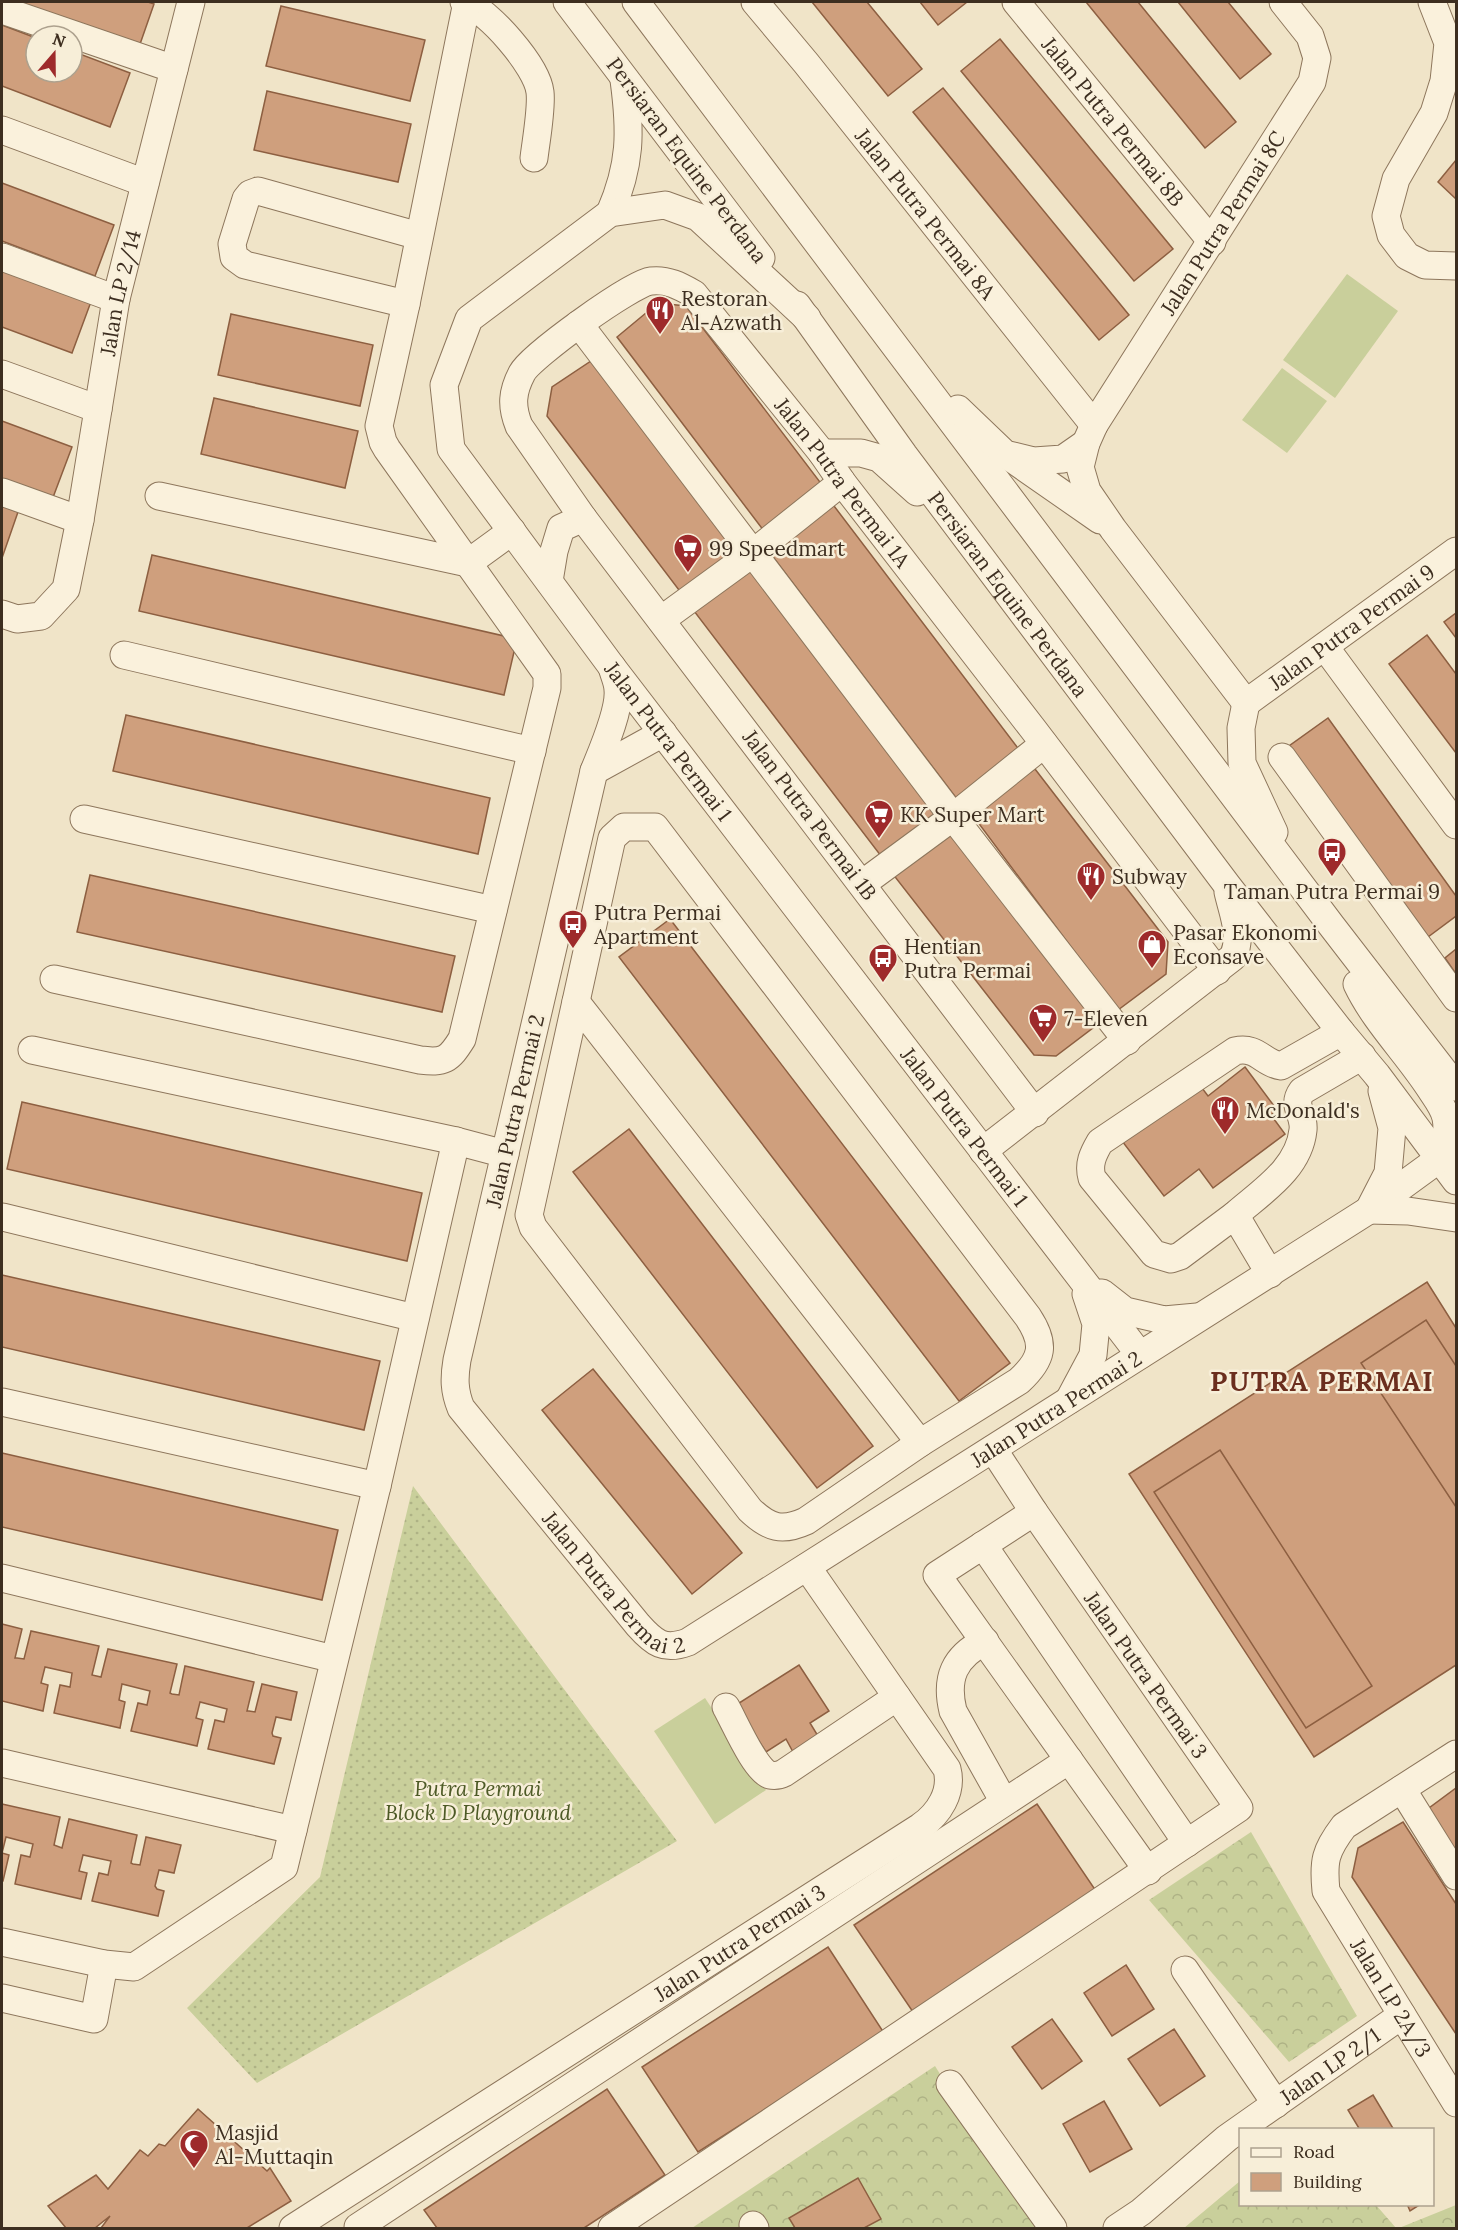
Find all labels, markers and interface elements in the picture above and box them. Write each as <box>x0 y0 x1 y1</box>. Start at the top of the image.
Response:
north arrow <box>24 24 84 84</box>
text: N <box>50 28 68 51</box>
street label: Jalan Putra Permai 8B <box>1036 30 1191 212</box>
street label: Persiaran Equine Perdana <box>601 52 773 268</box>
street label: Jalan Putra Permai 8A <box>849 122 1003 305</box>
street label: Jalan Putra Permai 8C <box>1154 126 1291 321</box>
street label: Jalan LP 2/14 <box>93 227 146 359</box>
place label: Restoran Al-Azwath <box>680 285 782 336</box>
restaurant icon: Restoran Al-Azwath <box>644 294 676 336</box>
street label: Jalan Putra Permai 1A <box>769 391 917 573</box>
street label: Persiaran Equine Perdana <box>922 486 1095 702</box>
supermarket icon: 99 Speedmart <box>672 532 704 574</box>
place label: 99 Speedmart <box>709 535 846 562</box>
street label: Jalan Putra Permai 9 <box>1262 558 1439 696</box>
street label: Jalan Putra Permai 1 <box>599 655 739 826</box>
street label: Jalan Putra Permai 1B <box>736 724 883 906</box>
supermarket icon: KK Super Mart <box>863 798 895 840</box>
place label: KK Super Mart <box>900 801 1045 828</box>
bus stop icon: Taman Putra Permai 9 <box>1316 836 1348 878</box>
restaurant icon: Subway <box>1075 860 1107 902</box>
place label: Subway <box>1112 863 1187 890</box>
place label: Taman Putra Permai 9 <box>1224 878 1440 905</box>
place label: Putra Permai Apartment <box>593 899 721 950</box>
bus stop icon: Putra Permai Apartment <box>557 908 589 950</box>
place label: Pasar Ekonomi Econsave <box>1173 919 1318 970</box>
shop icon: Pasar Ekonomi Econsave <box>1136 928 1168 970</box>
place label: Hentian Putra Permai <box>904 933 1031 984</box>
bus stop icon: Hentian Putra Permai <box>867 942 899 984</box>
supermarket icon: 7-Eleven <box>1027 1002 1059 1044</box>
place label: 7-Eleven <box>1064 1005 1148 1032</box>
street label: Jalan Putra Permai 2 <box>479 1012 550 1211</box>
street label: Jalan Putra Permai 1 <box>894 1041 1034 1212</box>
restaurant icon: McDonald's <box>1209 1094 1241 1136</box>
place label: McDonald's <box>1246 1097 1360 1124</box>
street label: Jalan Putra Permai 2 <box>965 1344 1146 1473</box>
district label: PUTRA PERMAI <box>1210 1364 1434 1398</box>
street label: Jalan Putra Permai 2 <box>536 1505 688 1659</box>
street label: Jalan Putra Permai 3 <box>1078 1586 1214 1764</box>
park label: Putra Permai Block D Playground <box>385 1775 571 1826</box>
street label: Jalan Putra Permai 3 <box>648 1878 830 2008</box>
street label: Jalan LP 2A/3 <box>1344 1932 1438 2062</box>
street label: Jalan LP 2/1 <box>1274 2021 1385 2111</box>
place label: Masjid Al-Muttaqin <box>214 2119 334 2170</box>
mosque icon: Masjid Al-Muttaqin <box>178 2128 210 2170</box>
legend <box>1239 2128 1434 2206</box>
text: Road <box>1293 2140 1335 2163</box>
text: Building <box>1293 2170 1363 2193</box>

